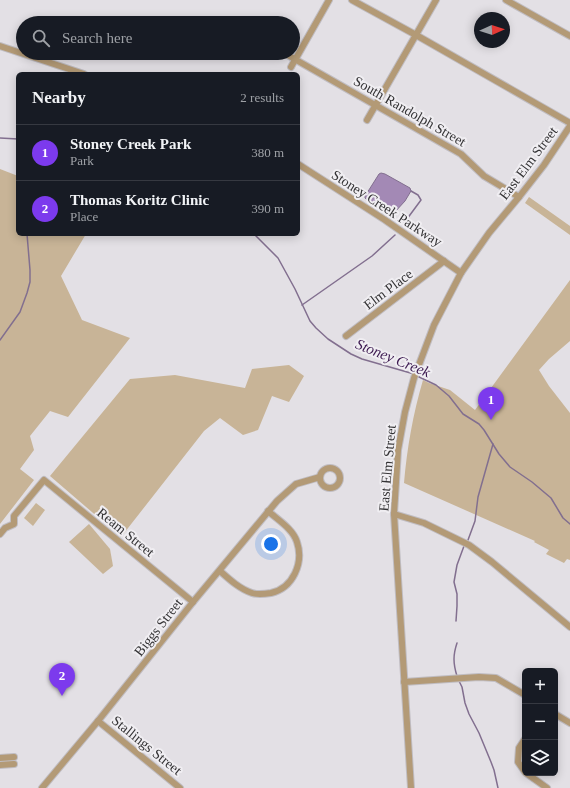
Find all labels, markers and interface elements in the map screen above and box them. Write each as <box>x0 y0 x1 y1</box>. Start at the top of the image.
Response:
north arrow <box>474 12 510 48</box>
search box <box>16 16 300 60</box>
icon: search <box>30 27 52 49</box>
text: Search here <box>62 30 132 46</box>
street label: South Randolph Street <box>351 73 468 150</box>
text: Nearby <box>32 88 86 107</box>
text: 2 results <box>240 90 284 105</box>
street label: East Elm Street <box>496 124 561 203</box>
text: Stoney Creek Park <box>70 136 191 152</box>
text: 1 <box>42 145 48 160</box>
text: 380 m <box>251 145 284 160</box>
text: Park <box>70 153 94 168</box>
street label: Stoney Creek Parkway <box>329 167 445 250</box>
text: Thomas Koritz Clinic <box>70 192 209 208</box>
text: 2 <box>42 201 48 216</box>
text: 390 m <box>251 201 284 216</box>
text: Place <box>70 209 98 224</box>
street label: Elm Place <box>361 266 416 313</box>
water label: Stoney Creek <box>353 336 433 380</box>
pin: 1 <box>478 387 504 420</box>
street label: East Elm Street <box>376 424 399 512</box>
street label: Ream Street <box>94 505 157 560</box>
your location <box>261 534 281 554</box>
street label: Biggs Street <box>131 595 186 659</box>
pin: 2 <box>49 663 75 696</box>
map controls <box>522 668 558 776</box>
button: + <box>522 668 558 704</box>
button: − <box>522 704 558 740</box>
street label: Stallings Street <box>109 713 185 778</box>
button: layers <box>522 740 558 776</box>

